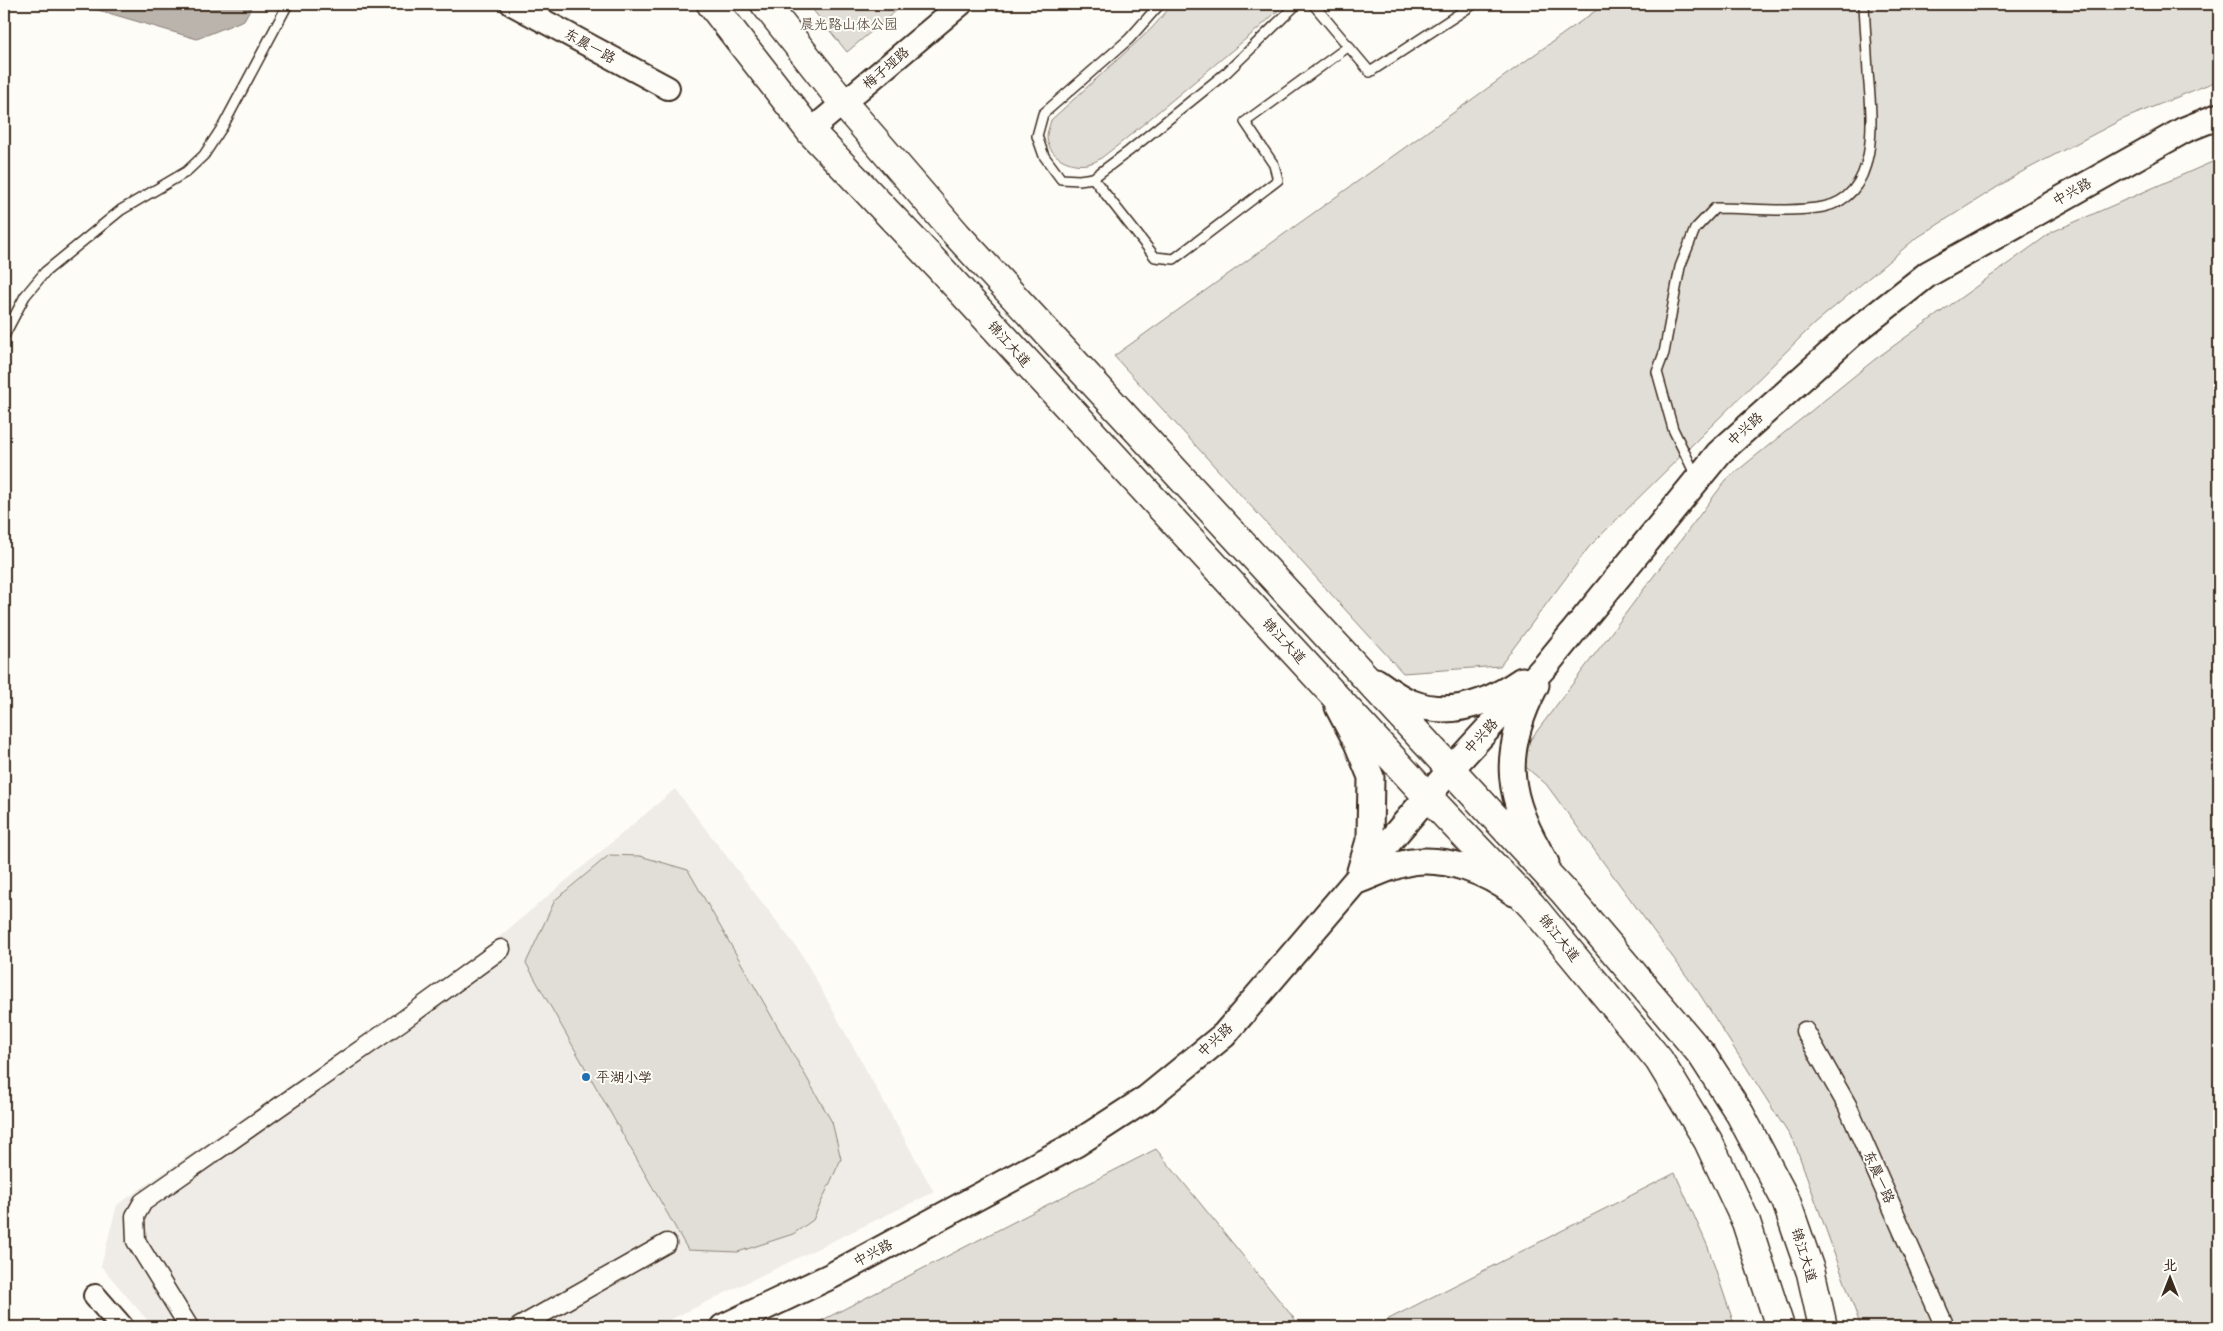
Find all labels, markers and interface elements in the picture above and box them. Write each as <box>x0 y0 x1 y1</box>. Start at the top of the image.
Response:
park label: 晨光路山体公园 <box>800 12 898 37</box>
street label: 东晨一路 <box>559 21 621 71</box>
street label: 梅子垭路 <box>857 40 915 96</box>
street label: 中兴路 <box>2048 171 2096 213</box>
street label: 锦江大道 <box>981 315 1037 373</box>
street label: 中兴路 <box>1721 406 1769 452</box>
street label: 锦江大道 <box>1256 612 1312 670</box>
street label: 中兴路 <box>1458 712 1504 760</box>
street label: 锦江大道 <box>1532 908 1586 968</box>
street label: 中兴路 <box>1191 1017 1239 1063</box>
place label: 平湖小学 <box>596 1065 652 1090</box>
marker: 平湖小学 <box>580 1071 592 1083</box>
street label: 东晨一路 <box>1856 1146 1902 1208</box>
street label: 锦江大道 <box>1784 1225 1824 1285</box>
street label: 中兴路 <box>849 1232 897 1274</box>
text: 北 <box>2163 1253 2177 1278</box>
north arrow <box>2146 1254 2196 1304</box>

